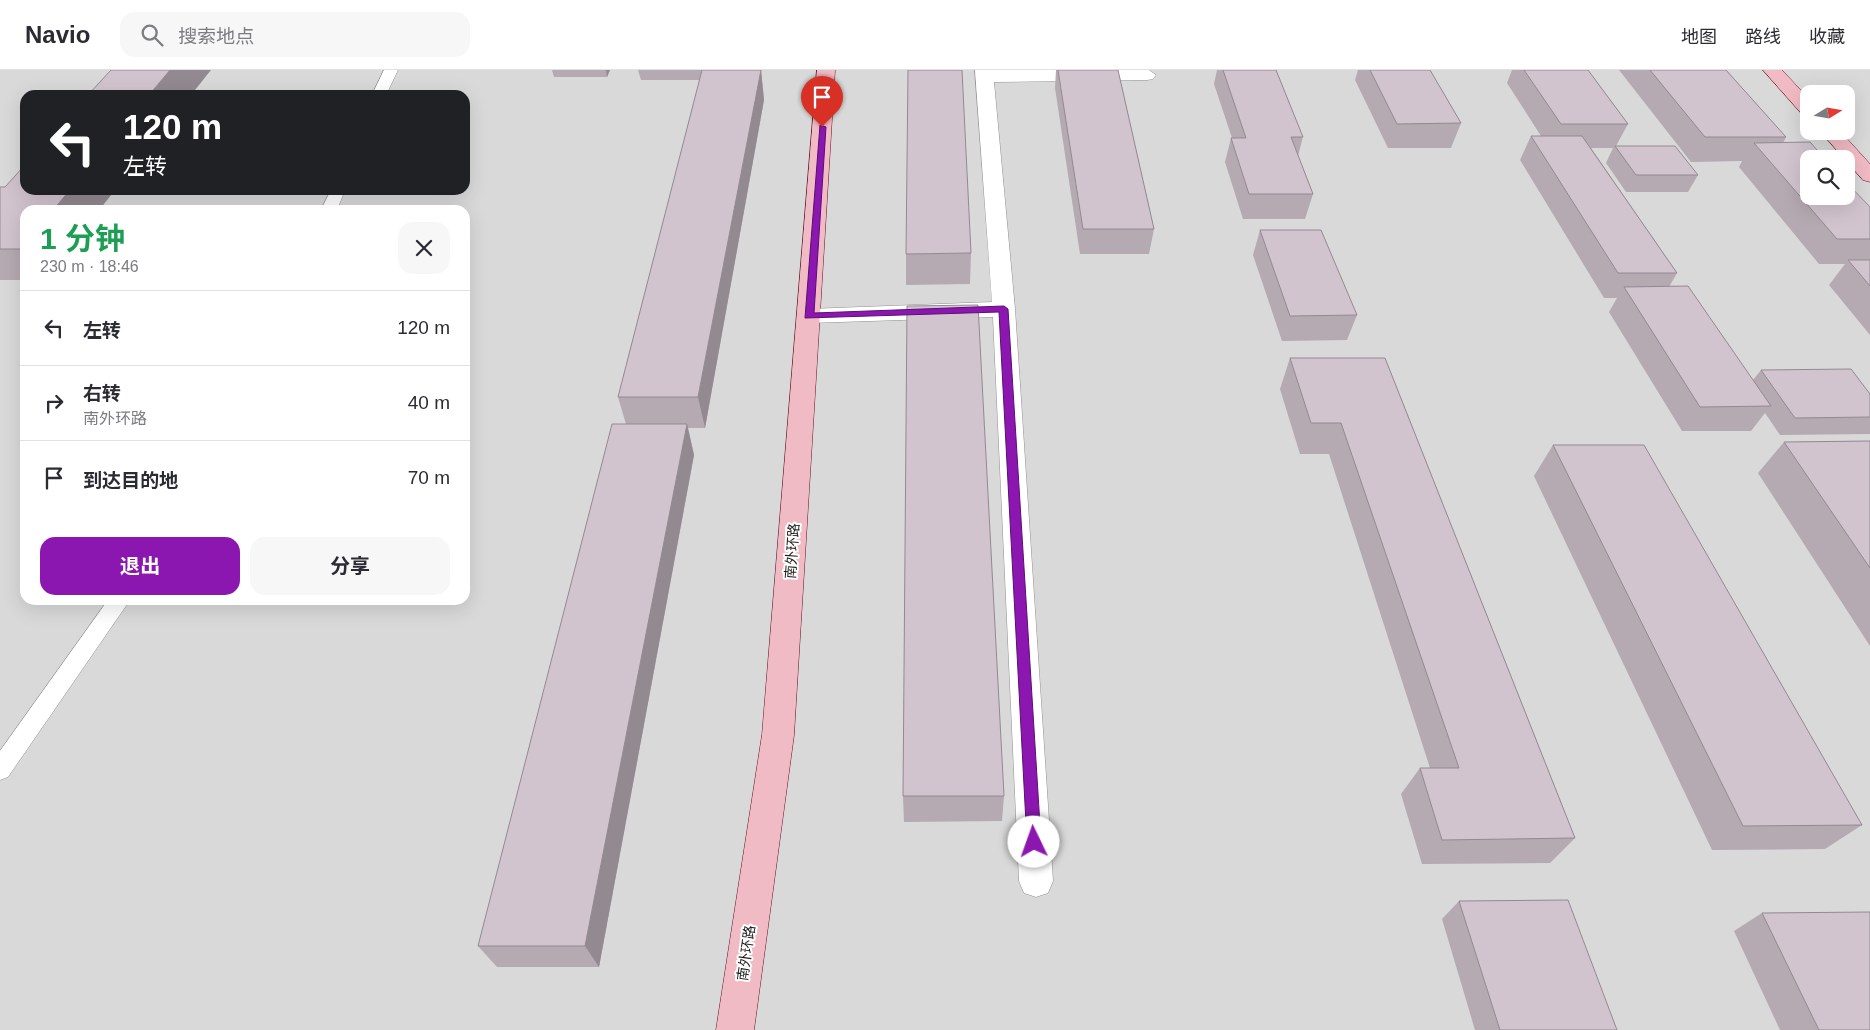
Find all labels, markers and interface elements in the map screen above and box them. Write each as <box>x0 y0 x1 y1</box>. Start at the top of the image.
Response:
search box <box>120 12 470 57</box>
text: Navio <box>25 21 90 48</box>
icon: search <box>138 21 166 49</box>
text: 搜索地点 <box>178 26 254 47</box>
text: 地图 <box>1681 27 1717 47</box>
text: 路线 <box>1745 27 1781 47</box>
text: 收藏 <box>1809 27 1845 47</box>
pin <box>801 76 843 127</box>
icon: arrive <box>808 83 836 111</box>
north arrow <box>1800 85 1855 140</box>
map controls <box>1800 85 1855 205</box>
text: 120 m <box>123 107 222 146</box>
icon: left <box>40 110 105 175</box>
button: search <box>1800 150 1855 205</box>
text: 左转 <box>123 154 167 179</box>
text: 1 分钟 <box>40 222 125 255</box>
button: close <box>398 222 450 274</box>
text: 230 m · 18:46 <box>40 258 139 275</box>
icon: left <box>40 314 68 342</box>
text: 120 m <box>397 317 450 338</box>
text: 左转 <box>83 320 121 341</box>
text: 右转 <box>83 383 121 404</box>
icon: right <box>40 389 68 417</box>
text: 40 m <box>408 392 450 413</box>
text: 南外环路 <box>83 410 147 427</box>
icon: arrive <box>40 464 68 492</box>
text: 70 m <box>408 467 450 488</box>
text: 到达目的地 <box>83 470 178 491</box>
street label: 南外环路 <box>782 523 802 579</box>
button: 退出 <box>40 537 240 595</box>
button: 分享 <box>250 537 450 595</box>
position arrow <box>1007 815 1059 867</box>
street label: 南外环路 <box>734 924 758 982</box>

